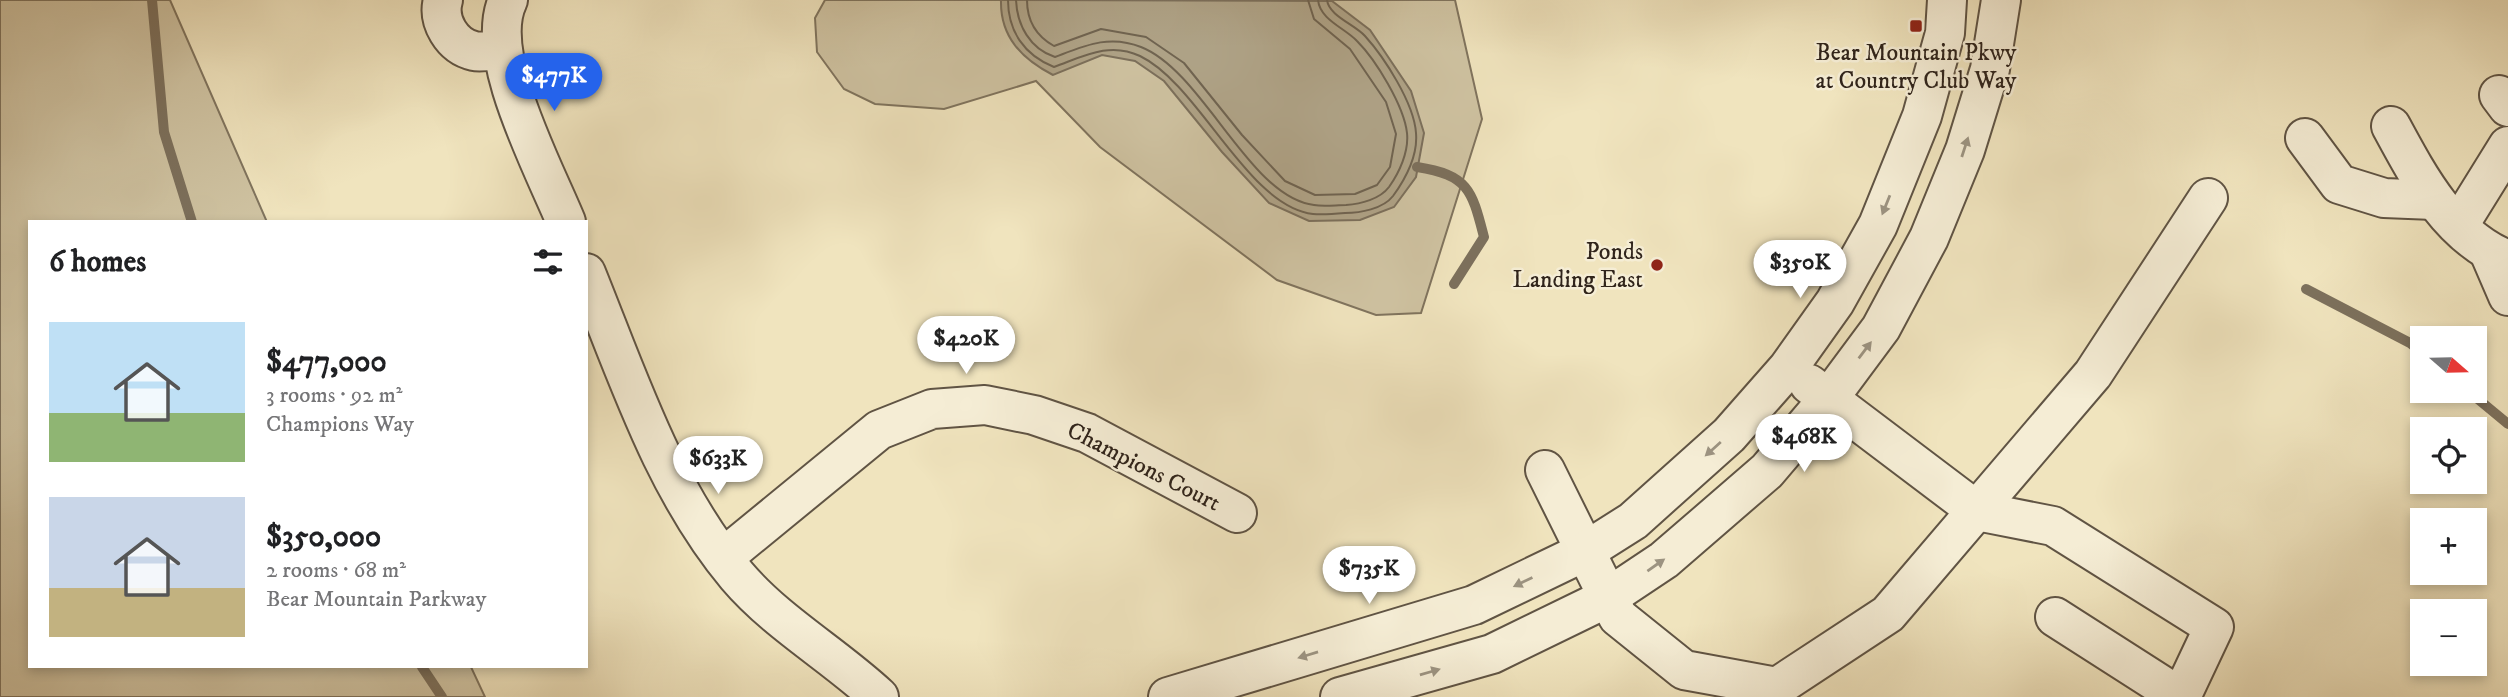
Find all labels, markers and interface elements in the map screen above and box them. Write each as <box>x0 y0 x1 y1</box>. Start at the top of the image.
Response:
marker: Bear Mountain Pkwy at Country Club Way <box>1908 18 1924 34</box>
place label: Bear Mountain Pkwy at Country Club Way <box>1816 38 2017 96</box>
pin: $477K <box>505 54 603 113</box>
text: $477K <box>521 61 587 90</box>
one-way arrow <box>1961 137 1971 158</box>
one-way arrow <box>1880 195 1892 215</box>
place label: Ponds Landing East <box>1513 237 1643 295</box>
pin: $350K <box>1751 240 1849 300</box>
icon: filters <box>529 243 567 281</box>
text: 6 homes <box>49 244 146 281</box>
text: $350K <box>1769 248 1831 277</box>
marker: Ponds Landing East <box>1649 257 1665 273</box>
pin: $420K <box>917 316 1015 376</box>
text: $420K <box>933 324 999 353</box>
north arrow <box>2410 326 2487 402</box>
map controls <box>2410 326 2487 676</box>
one-way arrow <box>1857 341 1871 359</box>
text: $477,000 <box>266 344 387 381</box>
icon: home <box>105 350 189 434</box>
text: 3 rooms · 92 m² <box>266 381 403 410</box>
text: Champions Way <box>266 410 414 439</box>
pin: $468K <box>1755 414 1853 474</box>
street label: Champions Court <box>1062 415 1226 519</box>
button: locate <box>2410 417 2487 494</box>
text: $468K <box>1771 422 1837 451</box>
pin: $633K <box>669 436 767 496</box>
one-way arrow <box>1704 441 1722 457</box>
text: $633K <box>689 444 747 473</box>
button: + <box>2410 508 2487 585</box>
text: $350,000 <box>266 519 381 556</box>
icon: home <box>105 525 189 609</box>
pin: $735K <box>1320 546 1418 606</box>
text: $735K <box>1339 554 1399 583</box>
text: 2 rooms · 68 m² <box>266 556 406 585</box>
one-way arrow <box>1647 558 1665 572</box>
one-way arrow <box>1513 576 1533 587</box>
text: Bear Mountain Parkway <box>266 585 486 614</box>
button: − <box>2410 599 2487 676</box>
one-way arrow <box>1297 651 1318 661</box>
one-way arrow <box>1419 666 1440 676</box>

